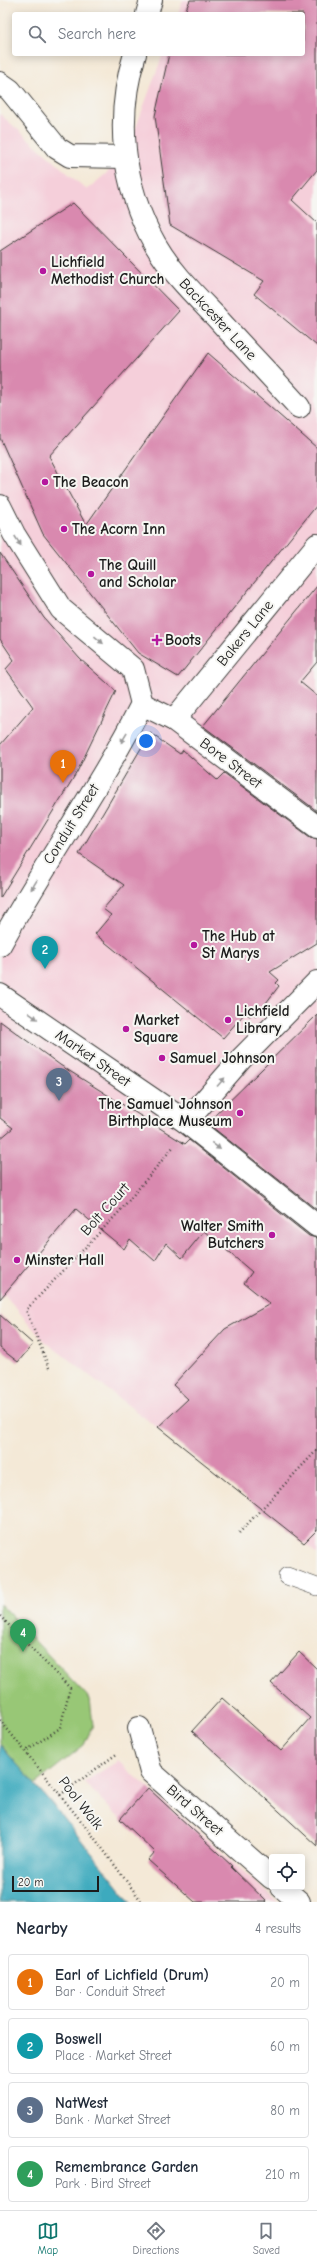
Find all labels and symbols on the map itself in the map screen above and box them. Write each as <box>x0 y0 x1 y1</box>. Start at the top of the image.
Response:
place label: Lichfield Methodist Church <box>51 253 165 288</box>
marker: Lichfield Methodist Church <box>38 266 48 276</box>
street label: Backcester Lane <box>175 274 261 364</box>
place label: The Beacon <box>53 473 129 491</box>
marker: The Beacon <box>40 477 50 487</box>
place label: The Acorn Inn <box>72 520 165 538</box>
marker: The Acorn Inn <box>59 524 69 534</box>
one-way arrow <box>14 535 21 547</box>
place label: The Quill and Scholar <box>99 556 176 591</box>
marker: The Quill and Scholar <box>86 569 96 579</box>
street label: Bakers Lane <box>213 596 277 670</box>
place label: Boots <box>165 631 201 649</box>
marker: Boots <box>152 635 162 645</box>
one-way arrow <box>94 636 104 645</box>
your location <box>136 731 156 751</box>
one-way arrow <box>120 732 127 744</box>
street label: Bore Street <box>196 734 266 793</box>
pin: 1 <box>50 750 76 783</box>
street label: Conduit Street <box>39 780 103 867</box>
one-way arrow <box>30 879 37 891</box>
place label: The Hub at St Marys <box>202 927 276 962</box>
pin: 2 <box>32 936 58 969</box>
marker: The Hub at St Marys <box>189 940 199 950</box>
place label: Lichfield Library <box>236 1002 290 1037</box>
place label: Market Square <box>134 1011 180 1046</box>
one-way arrow <box>27 1012 38 1020</box>
marker: Lichfield Library <box>223 1015 233 1025</box>
marker: Market Square <box>121 1024 131 1034</box>
street label: Market Street <box>52 1026 135 1091</box>
place label: Samuel Johnson <box>170 1049 275 1067</box>
marker: Samuel Johnson <box>157 1053 167 1063</box>
pin: 3 <box>46 1068 72 1101</box>
one-way arrow <box>216 1077 225 1088</box>
place label: The Samuel Johnson Birthplace Museum <box>99 1095 232 1130</box>
marker: The Samuel Johnson Birthplace Museum <box>235 1108 245 1118</box>
one-way arrow <box>211 1142 222 1151</box>
street label: Bolt Court <box>77 1178 134 1239</box>
place label: Walter Smith Butchers <box>181 1217 264 1252</box>
marker: Walter Smith Butchers <box>267 1230 277 1240</box>
place label: Minster Hall <box>25 1251 104 1269</box>
marker: Minster Hall <box>12 1255 22 1265</box>
pin: 4 <box>10 1619 36 1652</box>
street label: Pool Walk <box>55 1773 108 1834</box>
street label: Bird Street <box>163 1781 227 1840</box>
scale bar <box>12 1874 99 1893</box>

